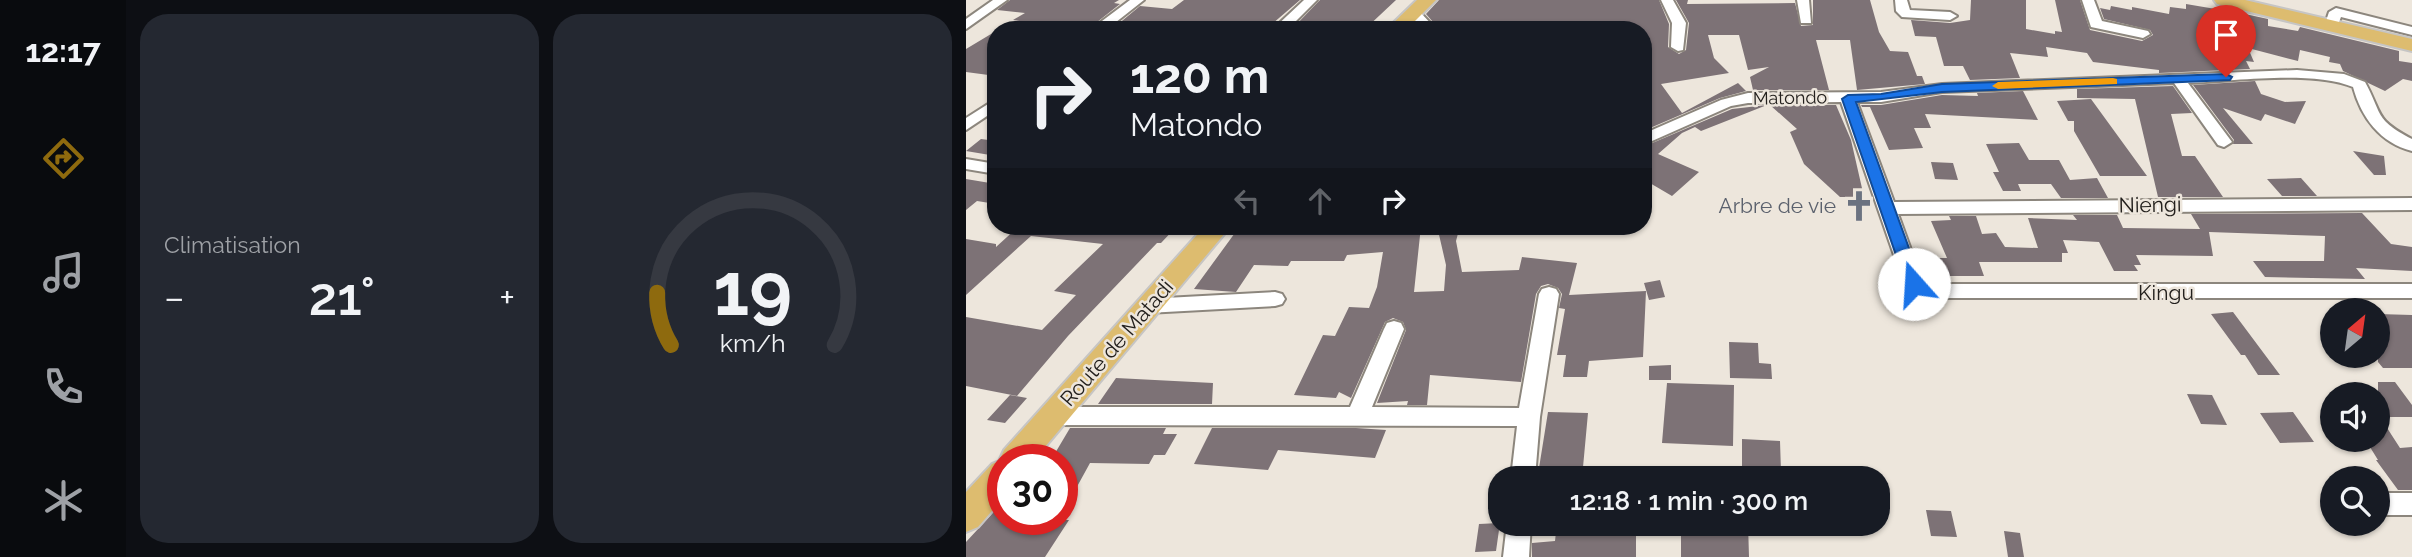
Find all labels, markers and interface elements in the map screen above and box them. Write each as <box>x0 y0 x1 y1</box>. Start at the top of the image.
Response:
pin <box>2196 5 2256 77</box>
icon: arrive <box>2207 16 2245 54</box>
text: 12:17 <box>25 32 101 69</box>
text: 120 m <box>1130 47 1269 104</box>
icon: right <box>1015 49 1106 140</box>
street label: Matondo <box>1753 86 1828 109</box>
text: Matondo <box>1130 106 1262 143</box>
icon: directions <box>39 134 88 183</box>
icon: left <box>1228 182 1266 220</box>
icon: ahead <box>1301 182 1339 220</box>
icon: right <box>1374 182 1412 220</box>
church icon: Arbre de vie <box>1842 189 1876 223</box>
street label: Niengi <box>2118 191 2182 218</box>
place label: Arbre de vie <box>1718 193 1836 218</box>
text: Climatisation <box>164 231 301 258</box>
text: 19 <box>713 247 792 332</box>
position arrow <box>1877 247 1951 321</box>
icon: music <box>39 248 88 297</box>
text: 21° <box>309 266 375 327</box>
street label: Route de Matadi <box>1055 274 1178 411</box>
text: − <box>164 275 184 320</box>
text: + <box>499 275 515 320</box>
street label: Kingu <box>2138 280 2194 305</box>
north arrow <box>2320 298 2390 368</box>
map controls <box>2320 298 2390 536</box>
text: km/h <box>720 327 785 357</box>
icon: phone <box>39 362 88 411</box>
button: sound <box>2320 382 2390 452</box>
speed limit sign: 30 <box>987 444 1078 535</box>
button: search <box>2320 466 2390 536</box>
icon: climate <box>39 476 88 525</box>
text: 12:18 · 1 min · 300 m <box>1570 486 1808 516</box>

